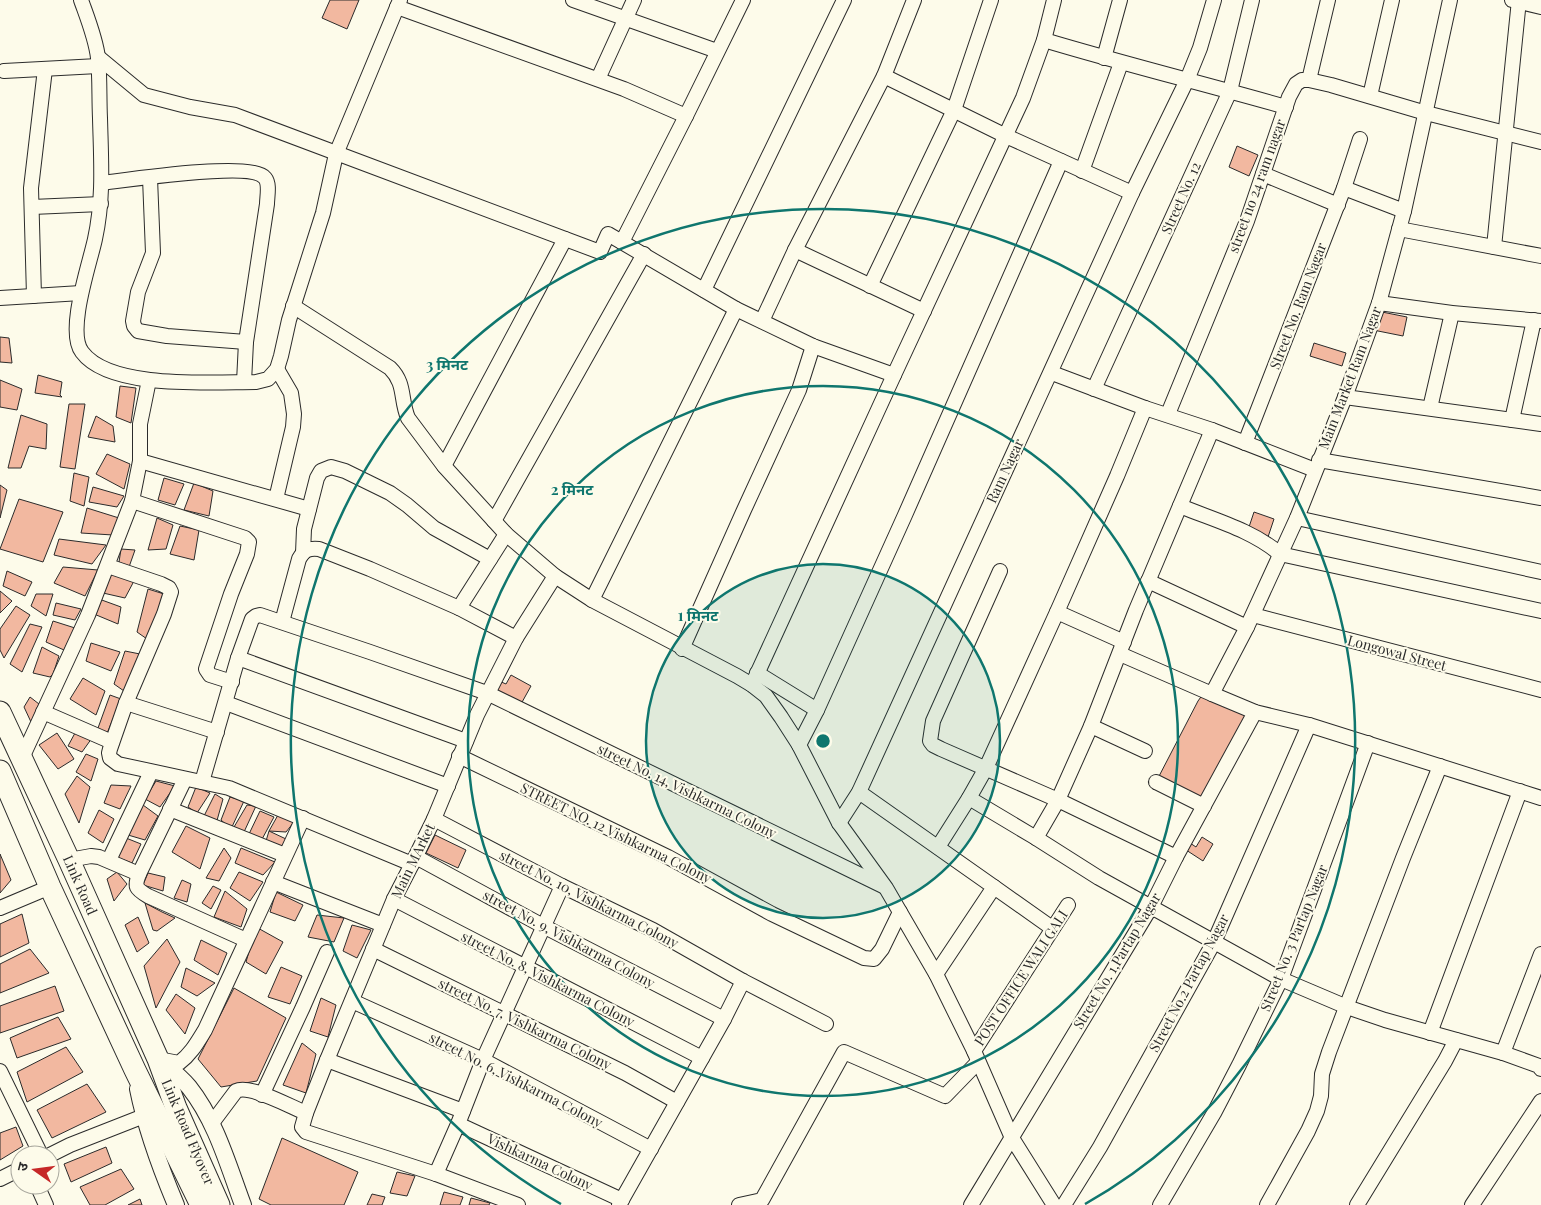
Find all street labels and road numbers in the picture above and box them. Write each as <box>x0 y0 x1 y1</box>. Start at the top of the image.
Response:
street label: street no 24 ram nagar <box>1223 116 1290 255</box>
street label: Street No. 12 <box>1156 158 1205 237</box>
street label: Street No. Ram Nagar <box>1265 239 1331 372</box>
street label: Main Market Ram Nagar <box>1313 303 1386 452</box>
street label: Ram Nagar <box>981 435 1028 506</box>
street label: Longowal Street <box>1346 630 1450 675</box>
street label: street No. 14, Vishkarma Colony <box>594 739 780 842</box>
street label: STREET NO. 12 Vishkarma Colony <box>517 778 715 887</box>
street label: Main MArket <box>386 819 439 902</box>
street label: street No. 10, Vishkarma Colony <box>496 845 682 952</box>
street label: Link Road <box>59 852 102 918</box>
street label: Street No. 3 Partap Nagar <box>1255 861 1332 1014</box>
street label: street No. 9, Vishkarma Colony <box>480 885 659 992</box>
street label: Street No. 1,Partap Nagar <box>1068 888 1165 1032</box>
street label: POST OFFICE WALI GALI <box>970 906 1072 1049</box>
street label: Street No.2 Partap Nagar <box>1144 910 1233 1055</box>
street label: street No. 8, Vishkarma Colony <box>458 926 638 1031</box>
street label: street No. 7, Vishkarma Colony <box>436 973 615 1074</box>
street label: street No. 6, Vishkarma Colony <box>426 1027 606 1132</box>
street label: Link Road Flyover <box>158 1076 220 1188</box>
street label: Vishkarma Colony <box>483 1128 596 1194</box>

